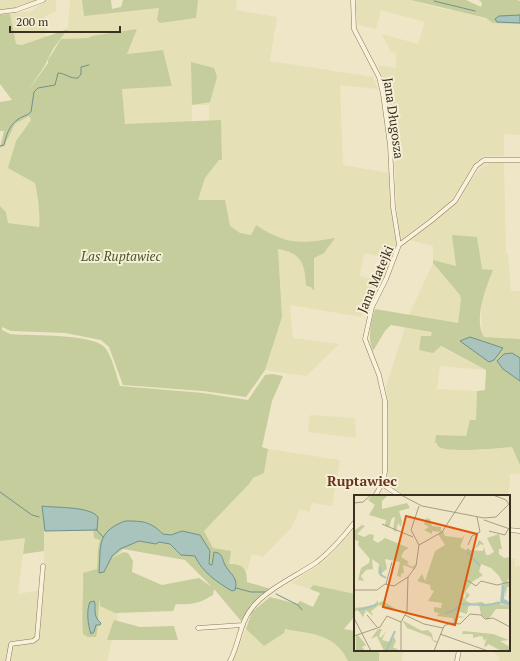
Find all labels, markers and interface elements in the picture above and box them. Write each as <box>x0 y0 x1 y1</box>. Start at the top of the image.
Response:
scale bar <box>10 8 120 34</box>
text: 200 m <box>16 14 49 29</box>
street label: Jana Długosza <box>379 76 409 160</box>
street label: Jana Matejki <box>353 242 397 316</box>
park label: Las Ruptawiec <box>80 247 161 265</box>
district label: Ruptawiec <box>327 471 397 490</box>
inset map <box>354 495 510 651</box>

